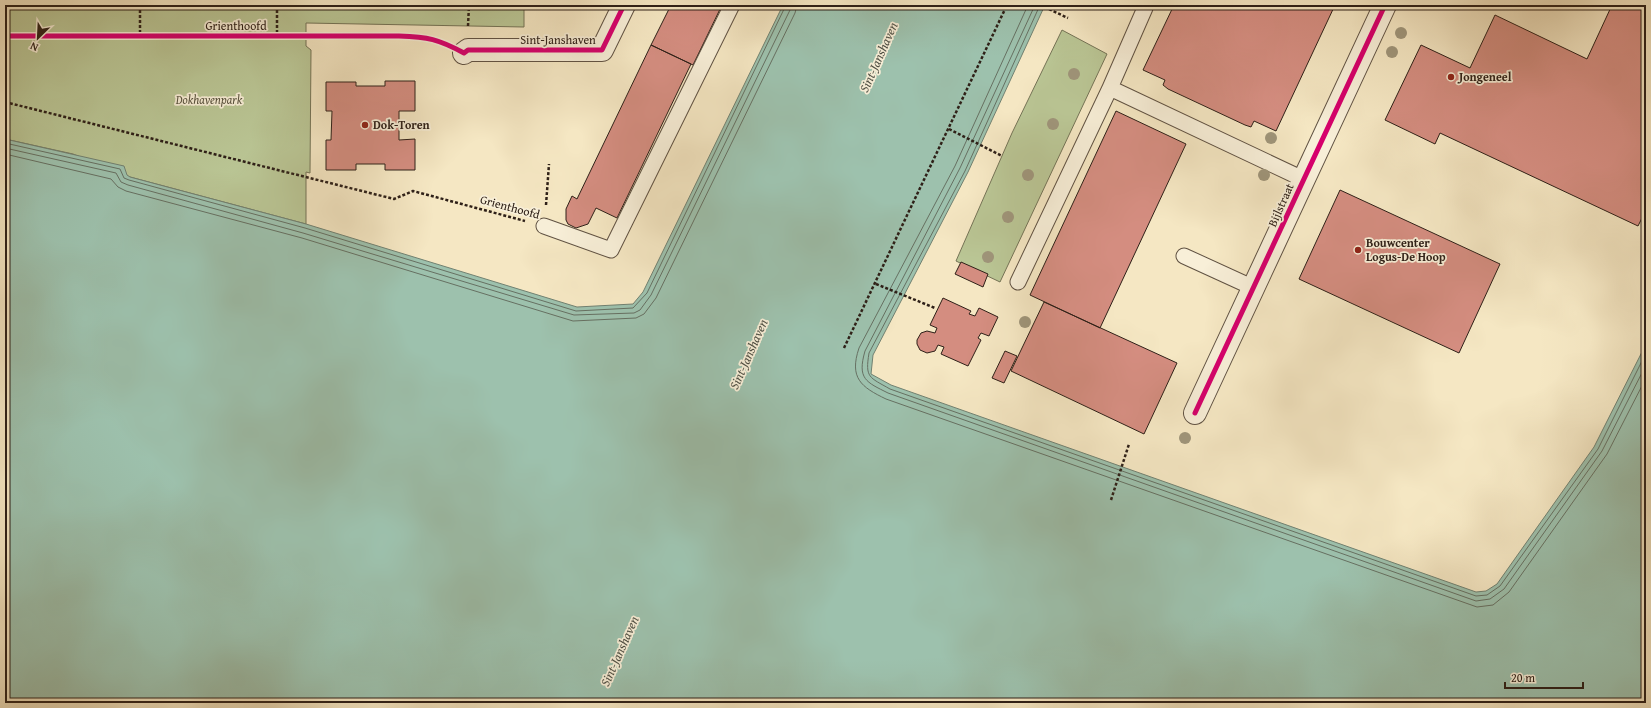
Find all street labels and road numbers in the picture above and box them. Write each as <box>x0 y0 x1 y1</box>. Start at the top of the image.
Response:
street label: Grienthoofd <box>205 17 267 34</box>
street label: Sint-Janshaven <box>520 31 596 48</box>
street label: Bijlstraat <box>1263 180 1298 229</box>
street label: Grienthoofd <box>478 190 542 223</box>

